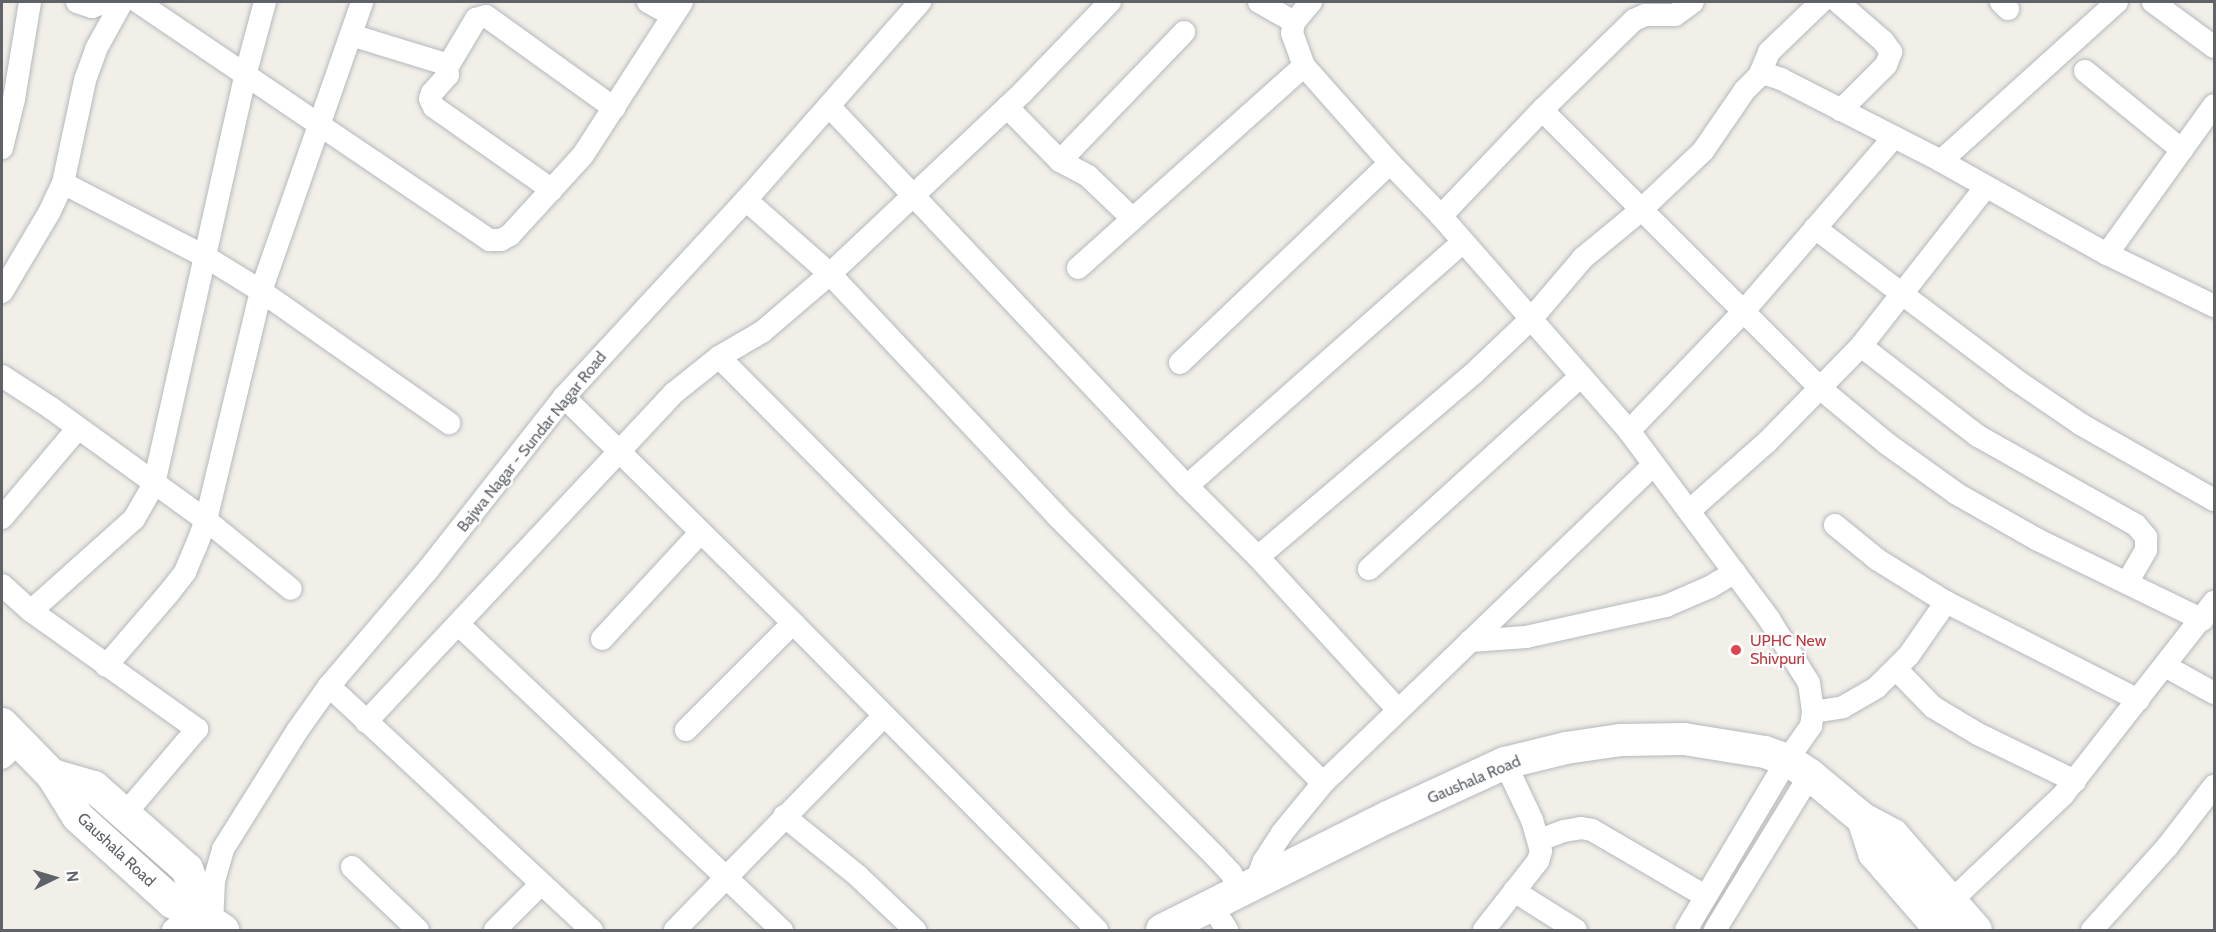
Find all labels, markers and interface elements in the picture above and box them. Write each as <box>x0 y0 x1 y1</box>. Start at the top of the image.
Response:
street label: Bajwa Nagar - Sundar Nagar Road <box>453 348 611 536</box>
place label: UPHC New Shivpuri <box>1750 631 1826 669</box>
marker: UPHC New Shivpuri <box>1727 641 1745 659</box>
street label: Gaushala Road <box>1424 752 1524 808</box>
street label: Gaushala Road <box>73 809 159 891</box>
north arrow <box>24 848 84 908</box>
text: N <box>62 870 82 883</box>

